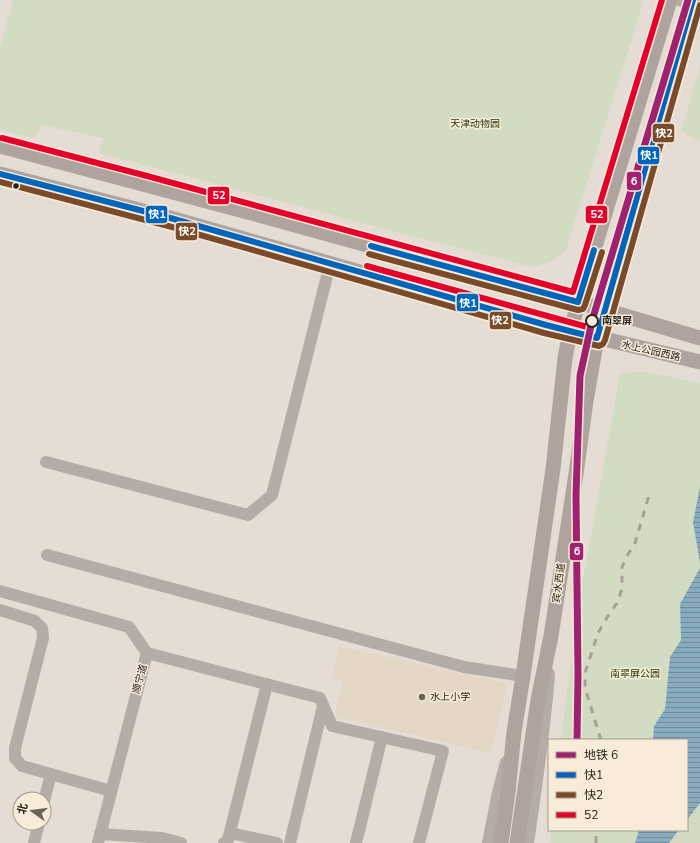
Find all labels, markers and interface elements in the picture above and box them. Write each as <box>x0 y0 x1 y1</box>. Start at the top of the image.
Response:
park label: 天津动物园 <box>450 117 500 131</box>
line badge: 快2 <box>652 123 675 143</box>
text: 快2 <box>655 126 673 141</box>
line badge: 快1 <box>637 146 660 165</box>
text: 快1 <box>640 148 658 163</box>
line badge: 6 <box>626 171 642 191</box>
text: 6 <box>631 174 638 189</box>
unlabelled marker <box>11 181 21 191</box>
line badge: 52 <box>207 186 230 205</box>
text: 52 <box>212 188 226 203</box>
line badge: 快1 <box>145 205 168 224</box>
line badge: 52 <box>585 205 608 224</box>
text: 快1 <box>148 207 166 222</box>
text: 52 <box>590 207 604 222</box>
line badge: 快2 <box>175 222 198 241</box>
text: 快2 <box>178 224 196 239</box>
line badge: 快1 <box>456 293 479 312</box>
text: 快1 <box>459 296 477 311</box>
line badge: 快2 <box>489 311 512 330</box>
text: 快2 <box>491 313 509 328</box>
marker: 南翠屏 <box>585 314 599 328</box>
place label: 南翠屏 <box>602 314 632 328</box>
street label: 水上公园西路 <box>620 337 682 365</box>
line badge: 6 <box>569 542 584 561</box>
text: 6 <box>574 544 581 559</box>
street label: 宾水西道 <box>549 562 569 604</box>
street label: 顺宁道 <box>129 663 151 695</box>
park label: 南翠屏公园 <box>610 667 660 681</box>
place label: 水上小学 <box>430 690 470 704</box>
marker: 水上小学 <box>417 692 427 702</box>
legend <box>548 739 688 831</box>
text: 地铁 6 <box>584 747 618 763</box>
text: 快1 <box>584 767 603 783</box>
text: 快2 <box>584 787 603 803</box>
north arrow <box>12 791 52 831</box>
text: 北 <box>14 802 31 816</box>
text: 52 <box>584 807 598 823</box>

